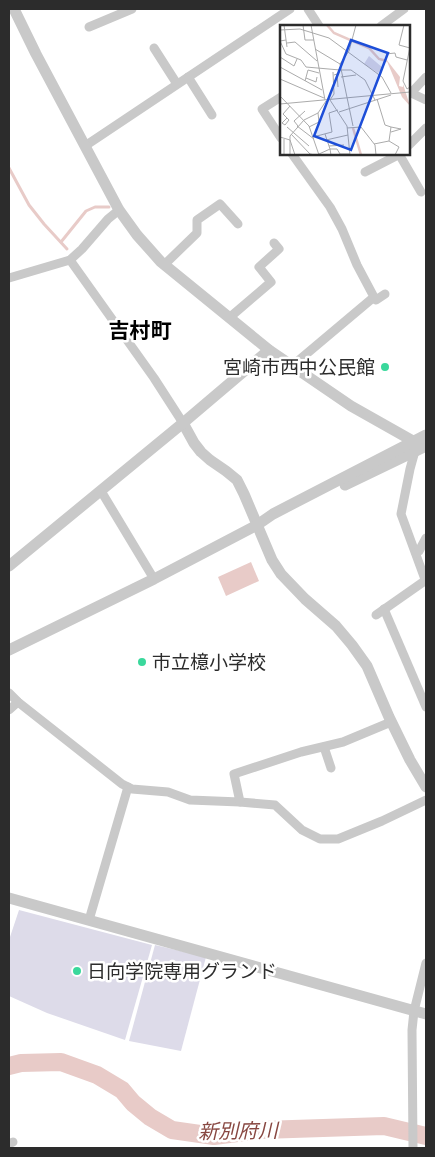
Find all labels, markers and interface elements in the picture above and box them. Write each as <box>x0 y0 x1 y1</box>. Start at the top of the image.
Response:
inset map <box>280 25 410 155</box>
district label: 吉村町 <box>109 319 172 343</box>
place label: 宮崎市西中公民館 <box>223 357 375 379</box>
marker: 宮崎市西中公民館 <box>379 361 391 373</box>
place label: 市立檍小学校 <box>152 652 266 674</box>
marker: 市立檍小学校 <box>136 656 148 668</box>
place label: 日向学院専用グランド <box>87 961 277 983</box>
marker: 日向学院専用グランド <box>71 965 83 977</box>
water label: 新別府川 <box>198 1119 280 1144</box>

